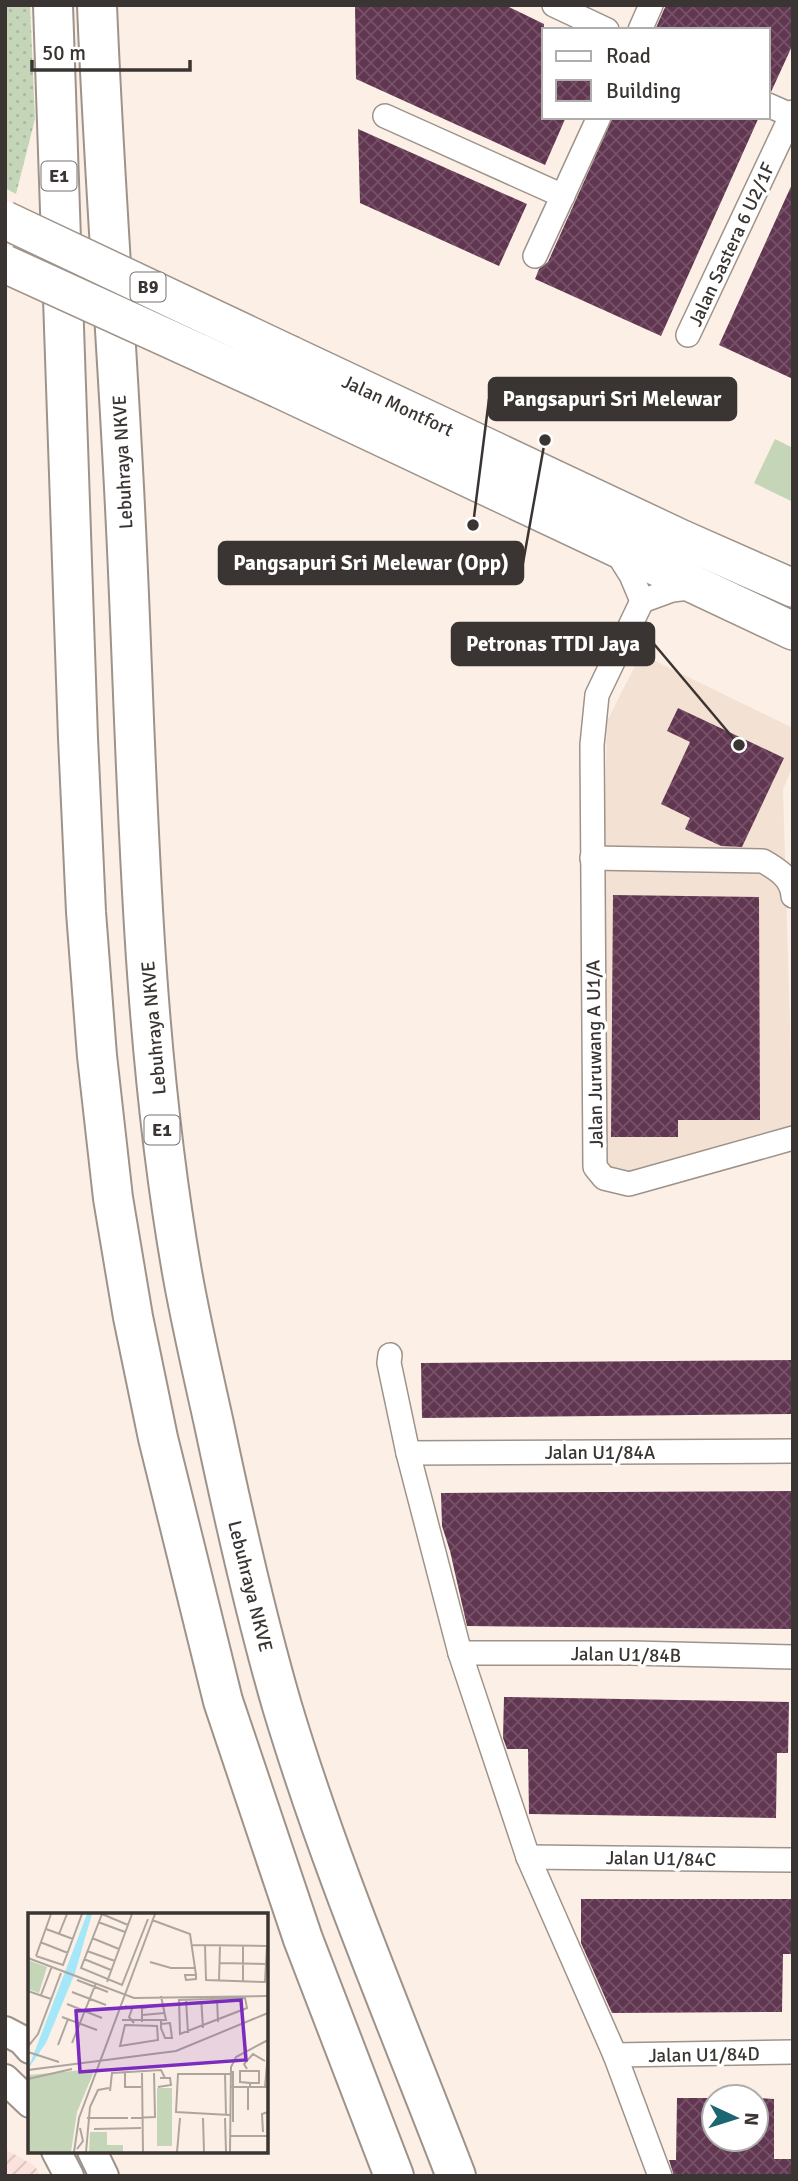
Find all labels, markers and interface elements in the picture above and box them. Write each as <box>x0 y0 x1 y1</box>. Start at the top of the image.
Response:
scale bar <box>32 28 189 72</box>
legend <box>542 28 770 119</box>
text: 50 m <box>42 40 86 66</box>
text: Road <box>606 43 651 69</box>
text: Building <box>606 78 681 104</box>
street label: Jalan Sastera 6 U2/1F <box>683 159 780 330</box>
road number: E1 <box>42 162 76 190</box>
road number: B9 <box>130 272 166 302</box>
street label: Jalan Montfort <box>338 370 457 442</box>
callout: Pangsapuri Sri Melewar <box>489 378 736 420</box>
text: Pangsapuri Sri Melewar <box>503 386 722 412</box>
street label: Lebuhraya NKVE <box>108 394 138 530</box>
callout: Pangsapuri Sri Melewar (Opp) <box>219 542 523 584</box>
text: Pangsapuri Sri Melewar (Opp) <box>233 550 509 576</box>
callout: Petronas TTDI Jaya <box>452 623 654 665</box>
text: Petronas TTDI Jaya <box>466 631 640 657</box>
street label: Jalan Juruwang A U1/A <box>581 959 609 1148</box>
street label: Lebuhraya NKVE <box>136 960 172 1096</box>
road number: E1 <box>144 1115 180 1144</box>
street label: Jalan U1/84A <box>545 1441 656 1465</box>
street label: Lebuhraya NKVE <box>222 1518 278 1654</box>
street label: Jalan U1/84B <box>571 1642 681 1668</box>
street label: Jalan U1/84C <box>606 1846 716 1872</box>
inset map <box>28 1913 268 2153</box>
street label: Jalan U1/84D <box>648 2042 760 2068</box>
north arrow <box>700 2083 770 2153</box>
text: N <box>739 2112 763 2127</box>

